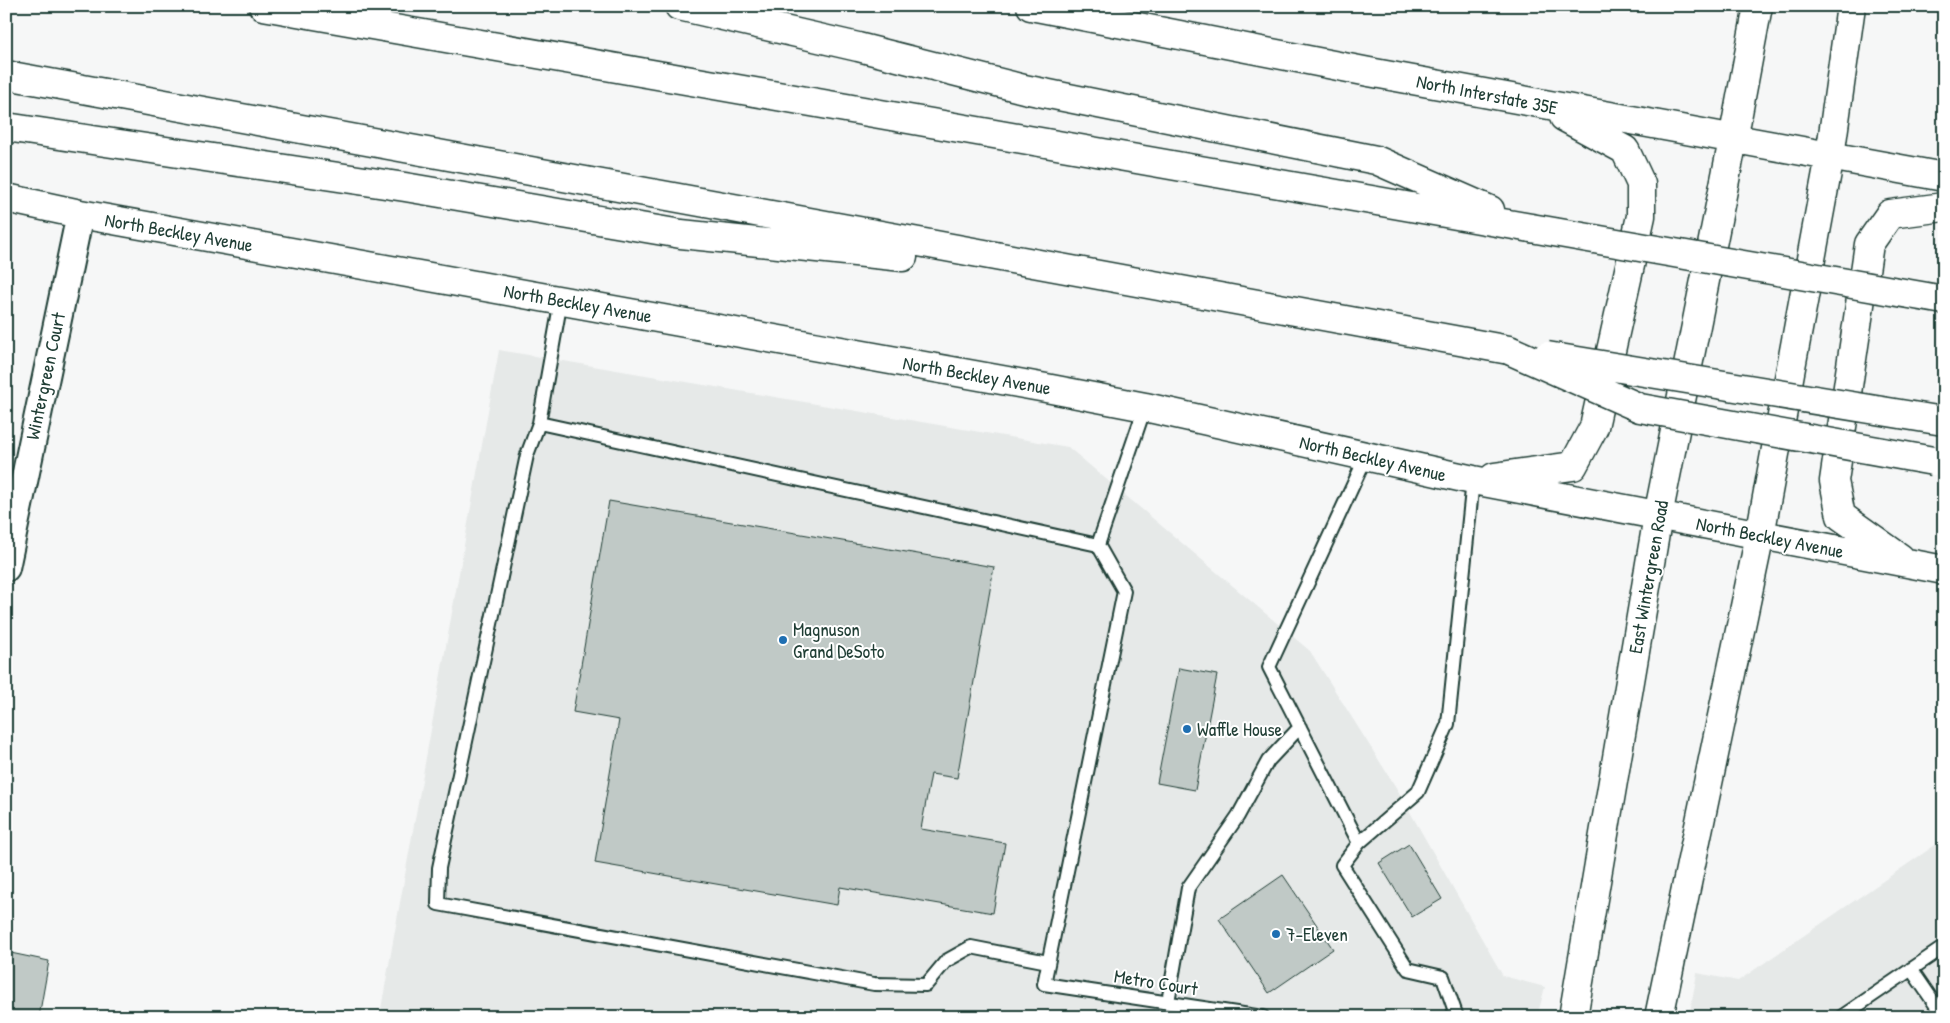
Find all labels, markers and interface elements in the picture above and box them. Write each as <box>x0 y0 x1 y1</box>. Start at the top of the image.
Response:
street label: North Interstate 35E <box>1414 68 1560 121</box>
street label: North Beckley Avenue <box>103 206 255 258</box>
street label: North Beckley Avenue <box>502 277 654 329</box>
street label: Wintergreen Court <box>19 310 71 442</box>
street label: North Beckley Avenue <box>901 349 1053 401</box>
street label: North Beckley Avenue <box>1297 429 1449 488</box>
street label: East Wintergreen Road <box>1622 498 1674 656</box>
street label: North Beckley Avenue <box>1694 510 1846 564</box>
place label: Magnuson Grand DeSoto <box>793 616 885 664</box>
marker: Magnuson Grand DeSoto <box>777 634 789 646</box>
place label: Waffle House <box>1197 716 1283 742</box>
marker: Waffle House <box>1181 723 1193 735</box>
place label: 7-Eleven <box>1286 921 1348 947</box>
marker: 7-Eleven <box>1270 928 1282 940</box>
street label: Metro Court <box>1112 963 1200 1002</box>

